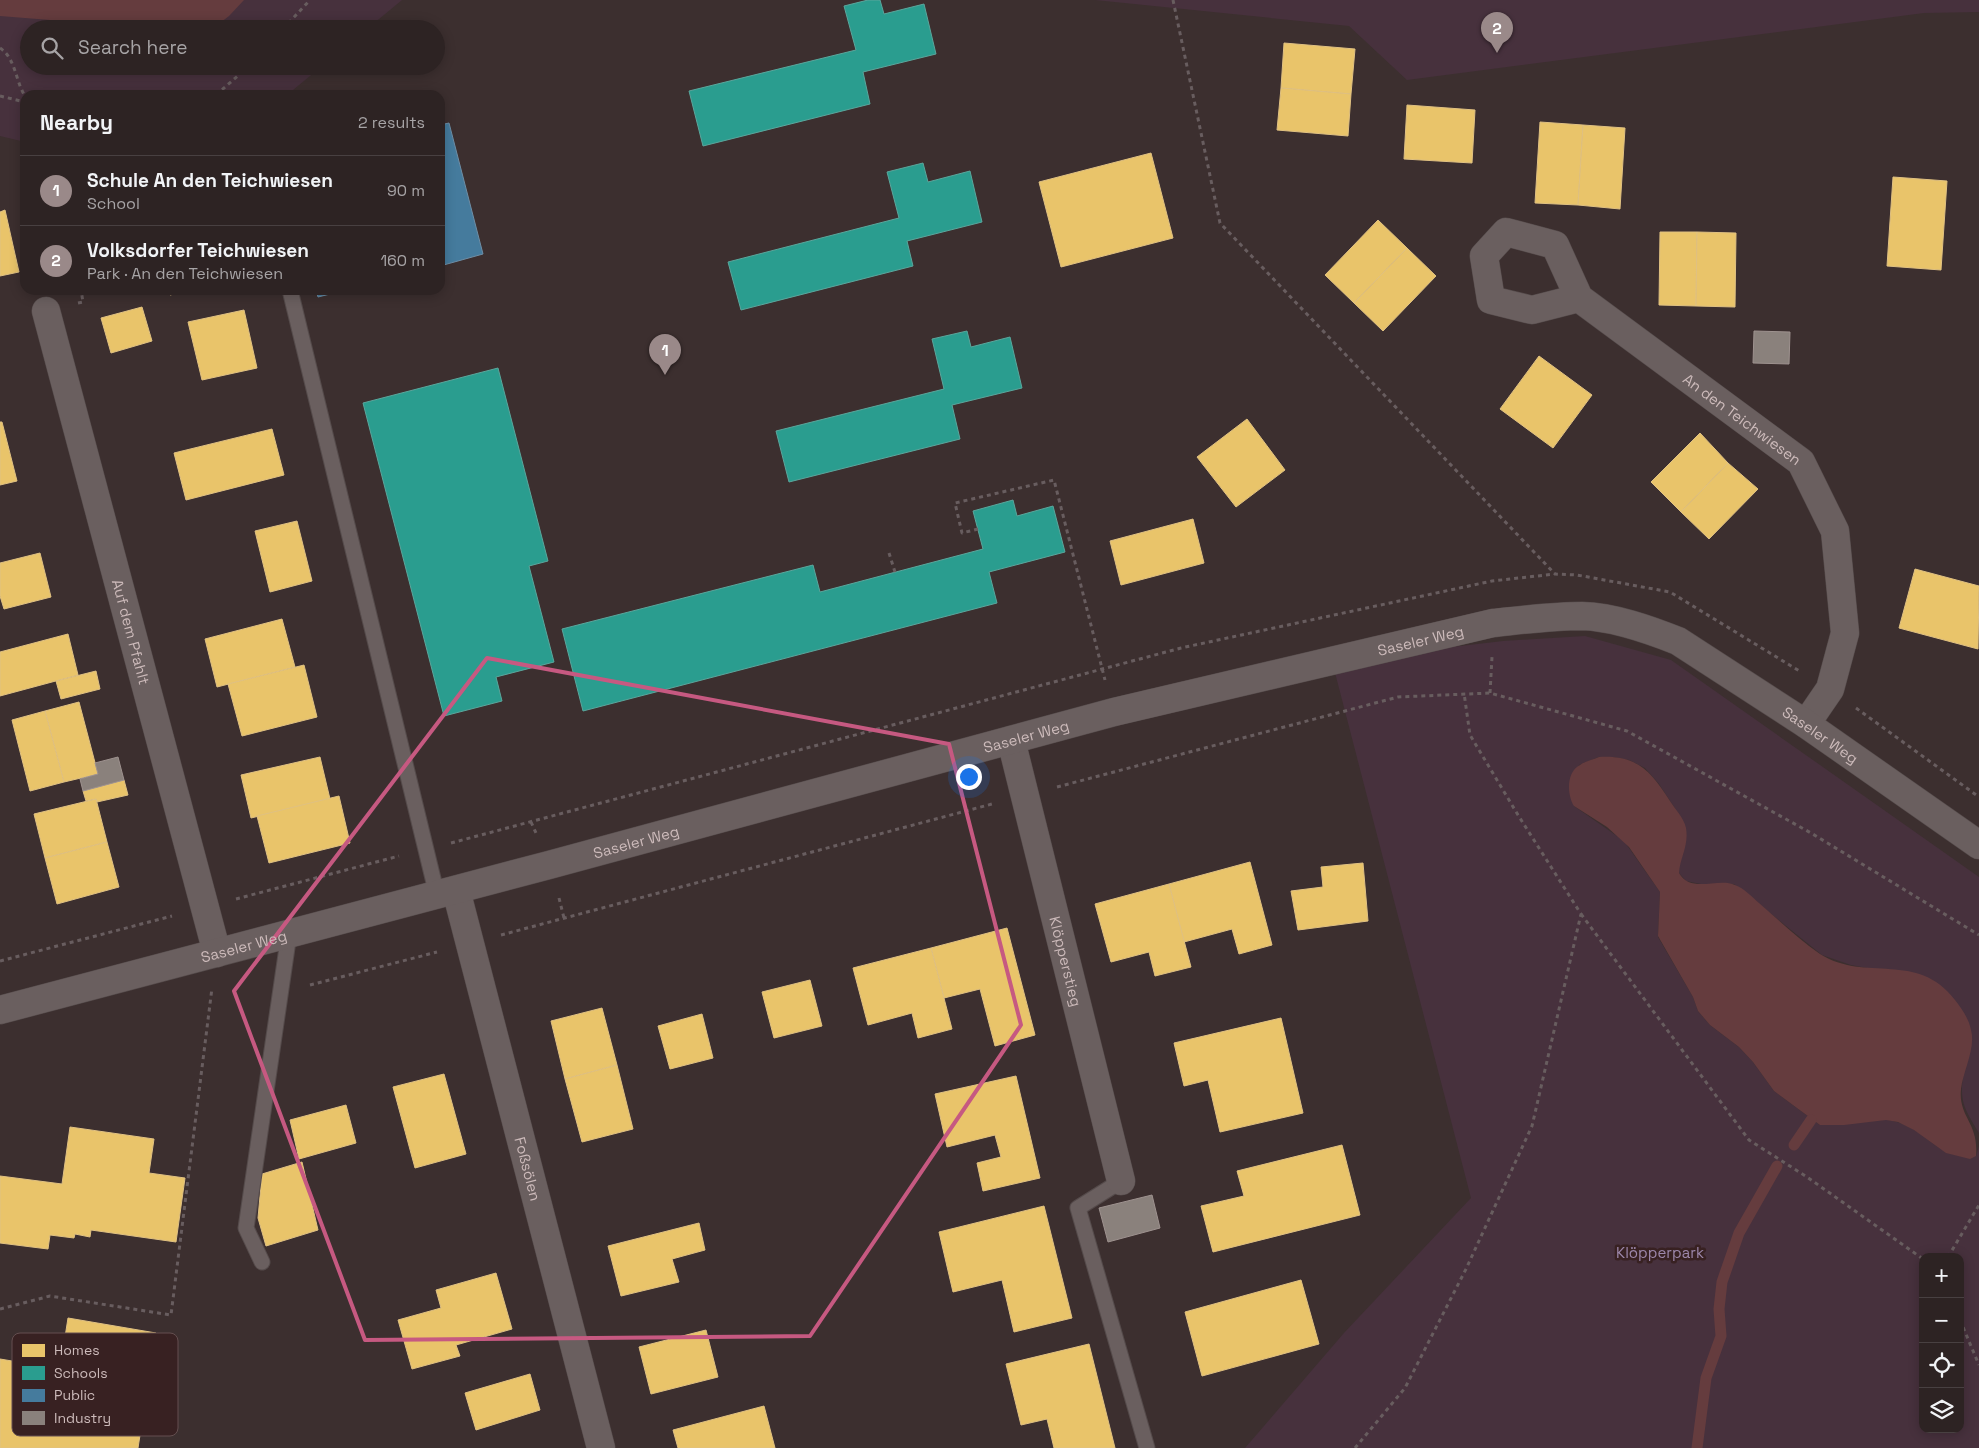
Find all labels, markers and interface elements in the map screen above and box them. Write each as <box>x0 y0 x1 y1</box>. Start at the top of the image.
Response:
pin: 2 <box>1481 12 1513 53</box>
search box <box>20 20 445 75</box>
icon: search <box>38 34 66 62</box>
text: Search here <box>78 35 188 60</box>
text: Nearby <box>40 109 113 136</box>
text: 2 results <box>358 112 425 133</box>
text: Schule An den Teichwiesen <box>87 168 333 193</box>
text: 1 <box>52 180 60 201</box>
text: 90 m <box>387 180 425 201</box>
text: School <box>87 193 140 214</box>
text: Volksdorfer Teichwiesen <box>87 238 309 263</box>
text: 2 <box>51 250 61 271</box>
text: 160 m <box>380 250 425 271</box>
text: Park · An den Teichwiesen <box>87 263 283 284</box>
pin: 1 <box>649 334 681 375</box>
street label: An den Teichwiesen <box>1680 369 1805 469</box>
street label: Auf dem Pfahlt <box>108 577 155 687</box>
street label: Saseler Weg <box>1375 621 1466 659</box>
street label: Saseler Weg <box>1779 702 1862 767</box>
street label: Saseler Weg <box>981 715 1071 757</box>
your location <box>956 764 982 790</box>
street label: Saseler Weg <box>591 821 681 862</box>
street label: Klöpperstieg <box>1046 914 1087 1009</box>
street label: Saseler Weg <box>199 925 289 966</box>
street label: Foßsölen <box>511 1135 546 1203</box>
park label: Klöpperpark <box>1616 1243 1704 1262</box>
map controls <box>1919 1253 1964 1433</box>
button: + <box>1919 1253 1964 1298</box>
button: − <box>1919 1298 1964 1343</box>
legend <box>12 1333 178 1436</box>
text: Homes <box>54 1341 100 1359</box>
button: locate <box>1919 1343 1964 1388</box>
text: Schools <box>54 1364 108 1382</box>
text: Public <box>54 1386 95 1404</box>
button: layers <box>1919 1388 1964 1433</box>
text: Industry <box>54 1409 111 1427</box>

